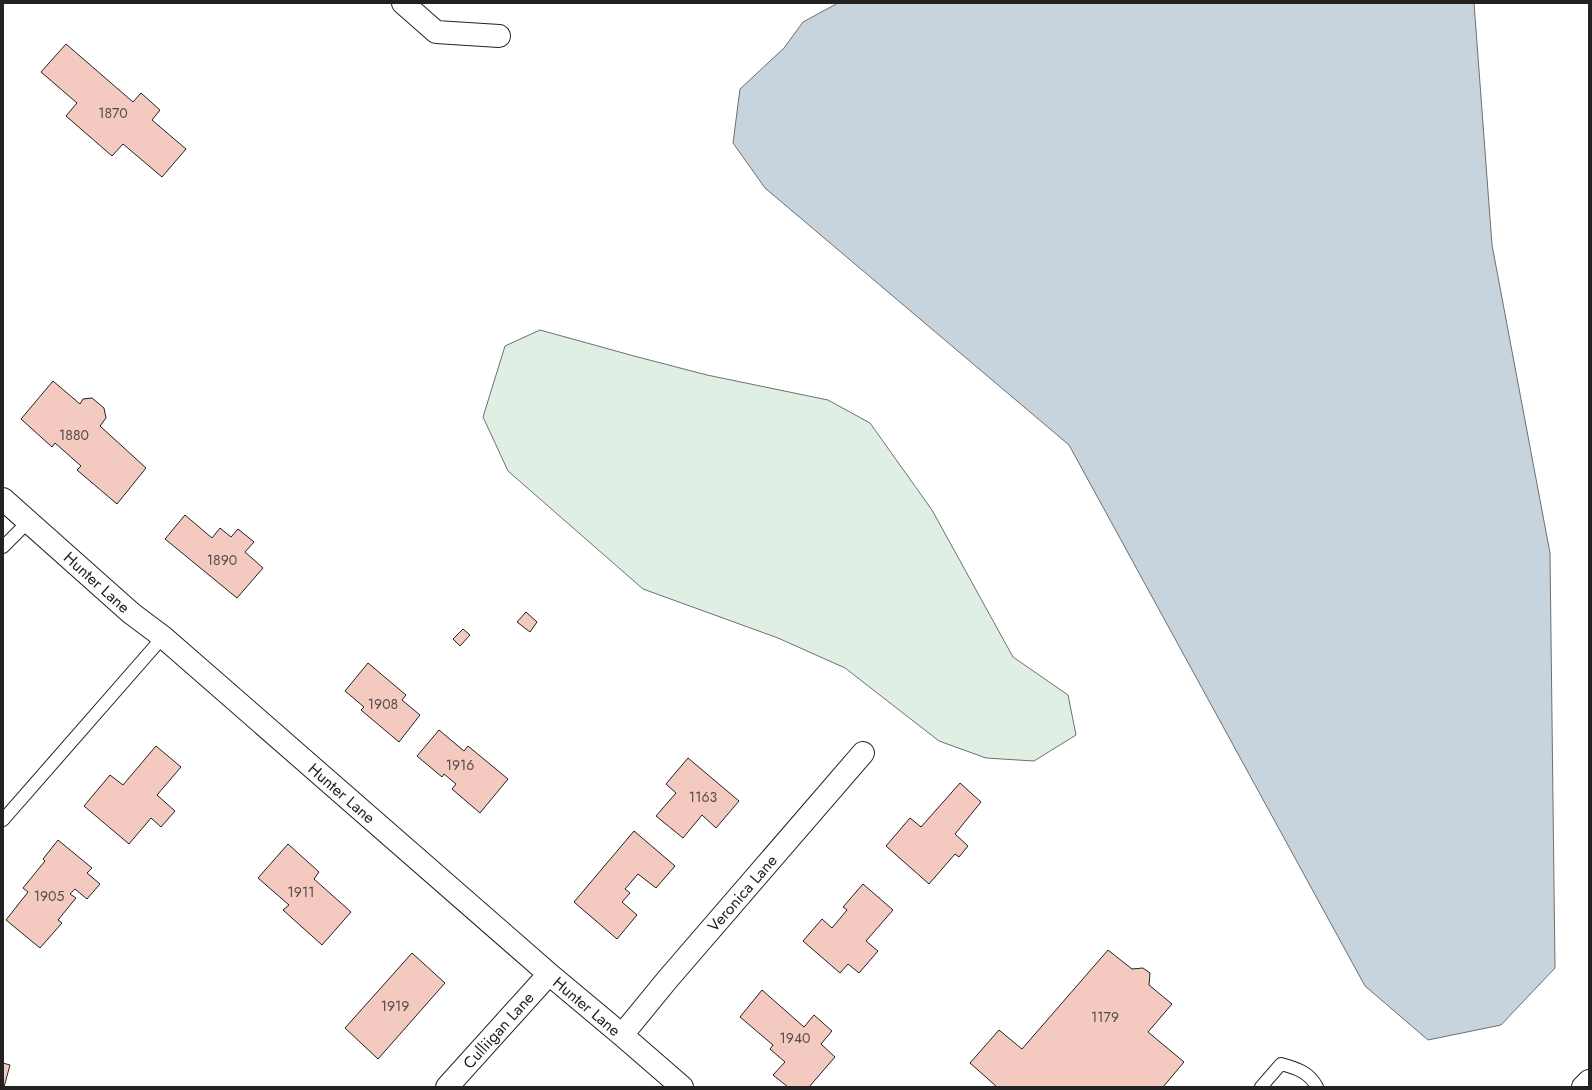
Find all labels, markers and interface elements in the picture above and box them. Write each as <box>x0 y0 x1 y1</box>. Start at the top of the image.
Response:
house number: 1870 <box>98 103 128 123</box>
house number: 1880 <box>59 425 89 445</box>
street label: Hunter Lane <box>58 546 135 618</box>
house number: 1890 <box>207 550 237 570</box>
house number: 1908 <box>368 694 398 714</box>
house number: 1916 <box>446 755 474 775</box>
street label: Hunter Lane <box>303 758 380 829</box>
house number: 1163 <box>689 787 718 807</box>
street label: Veronica Lane <box>702 850 782 937</box>
house number: 1911 <box>288 882 314 902</box>
house number: 1905 <box>34 886 64 906</box>
street label: Hunter Lane <box>548 971 626 1042</box>
street label: Culliigan Lane <box>458 987 539 1074</box>
house number: 1919 <box>381 996 409 1016</box>
house number: 1179 <box>1091 1007 1119 1027</box>
house number: 1940 <box>780 1028 810 1048</box>

